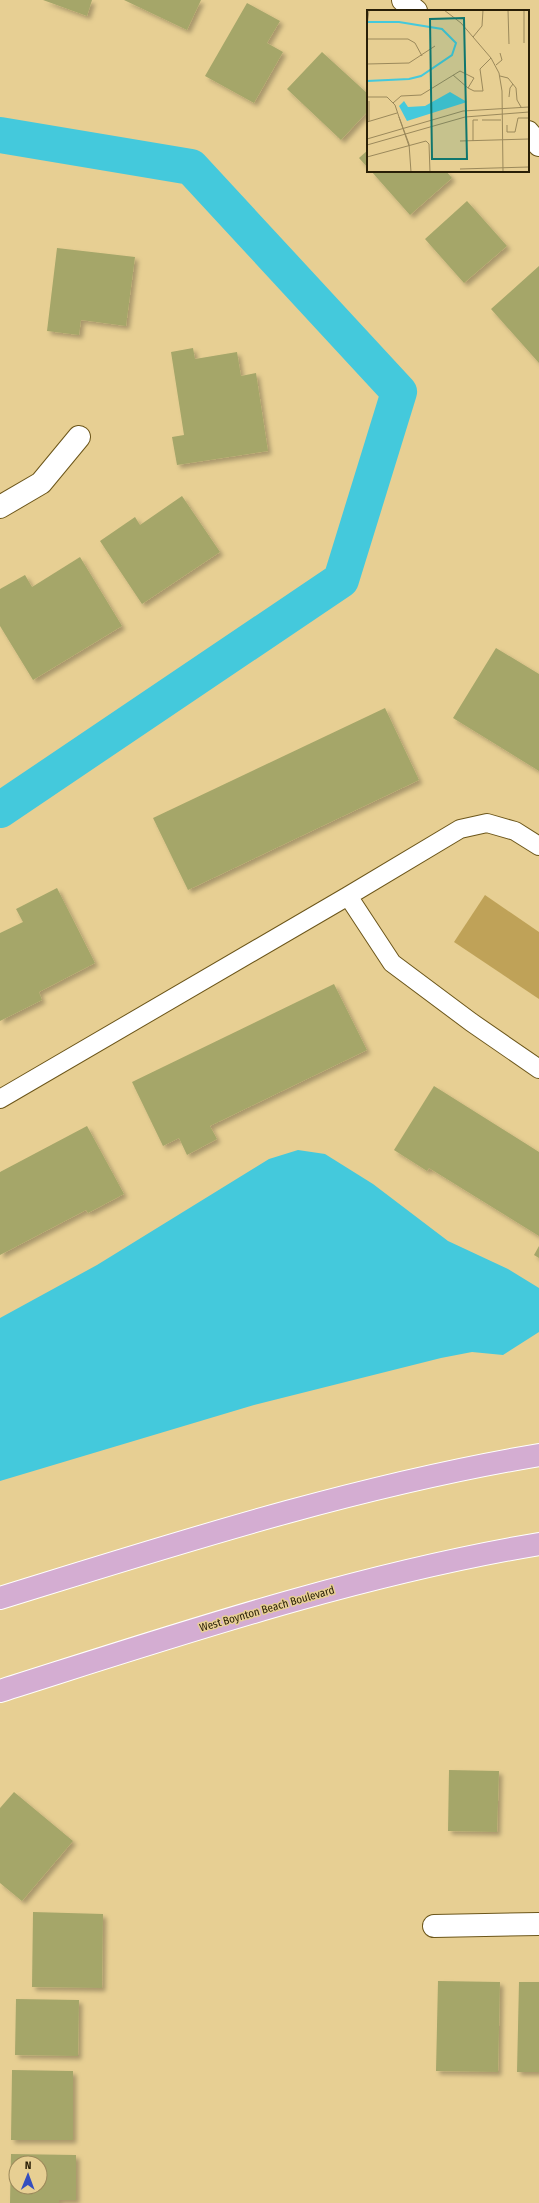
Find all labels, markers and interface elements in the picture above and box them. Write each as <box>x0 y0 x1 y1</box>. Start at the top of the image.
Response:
inset map <box>367 10 529 172</box>
street label: West Boynton Beach Boulevard <box>198 1583 336 1635</box>
north arrow <box>8 2155 48 2195</box>
text: N <box>25 2159 32 2172</box>

